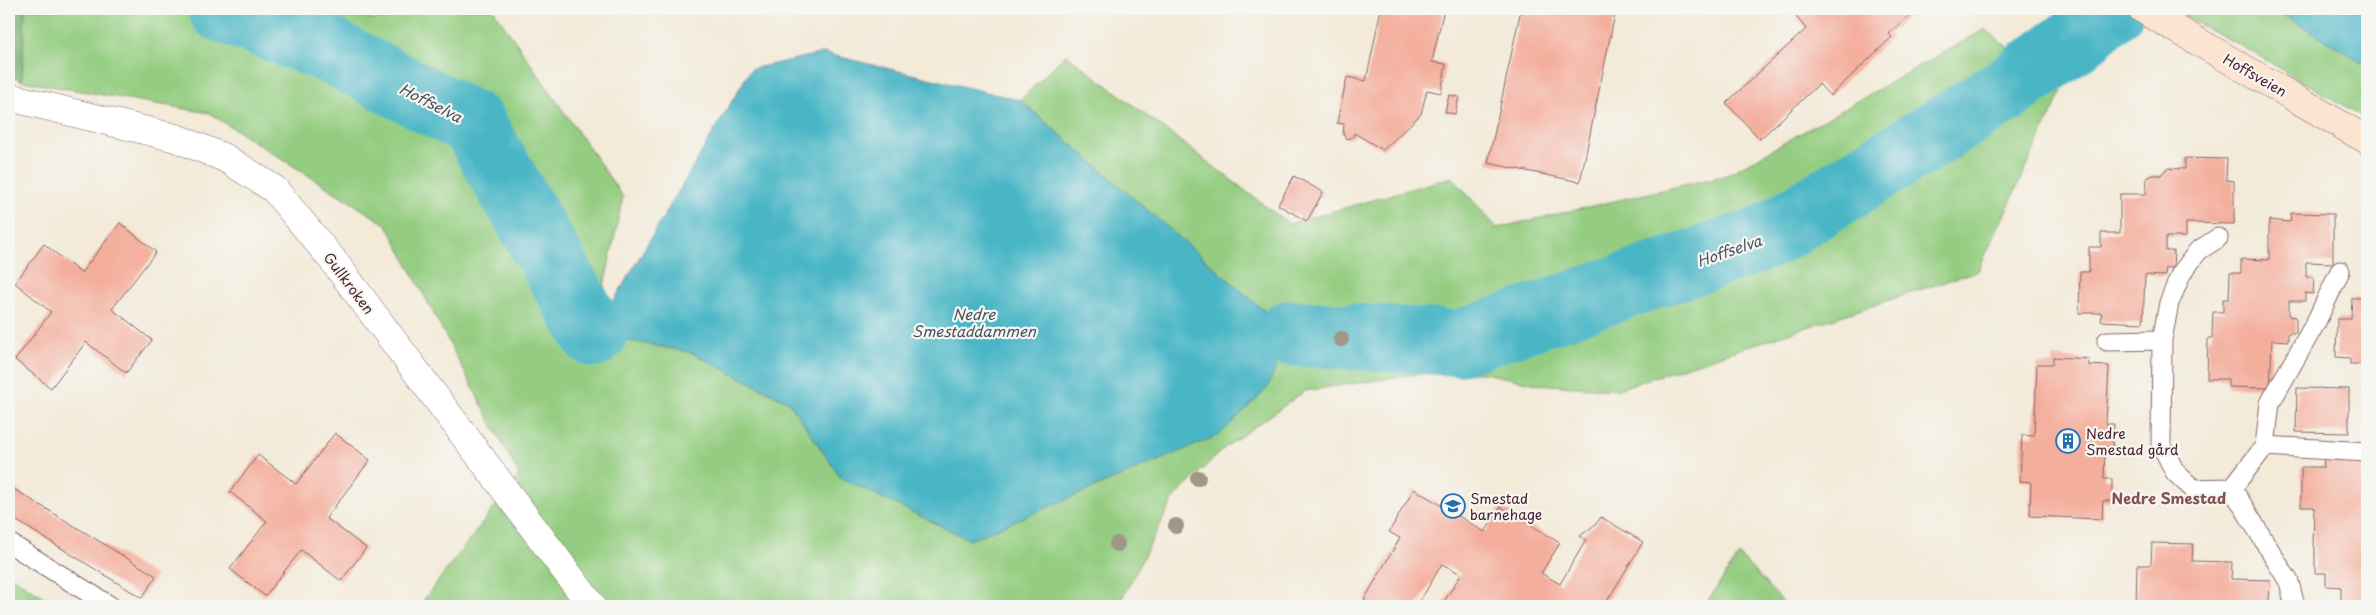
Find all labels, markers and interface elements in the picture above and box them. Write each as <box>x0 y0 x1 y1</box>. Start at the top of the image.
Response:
street label: Hoffsveien <box>2219 48 2291 102</box>
water label: Hoffselva <box>396 76 467 128</box>
water label: Hoffselva <box>1693 228 1765 272</box>
street label: Gullkroken <box>319 248 379 318</box>
water label: Nedre Smestaddammen <box>912 302 1037 342</box>
place label: Nedre Smestad gård <box>2086 423 2179 460</box>
building icon: Nedre Smestad gård <box>2055 428 2081 454</box>
district label: Nedre Smestad <box>2112 486 2226 509</box>
place label: Smestad barnehage <box>1470 488 1542 525</box>
school or university icon: Smestad barnehage <box>1440 493 1466 519</box>

